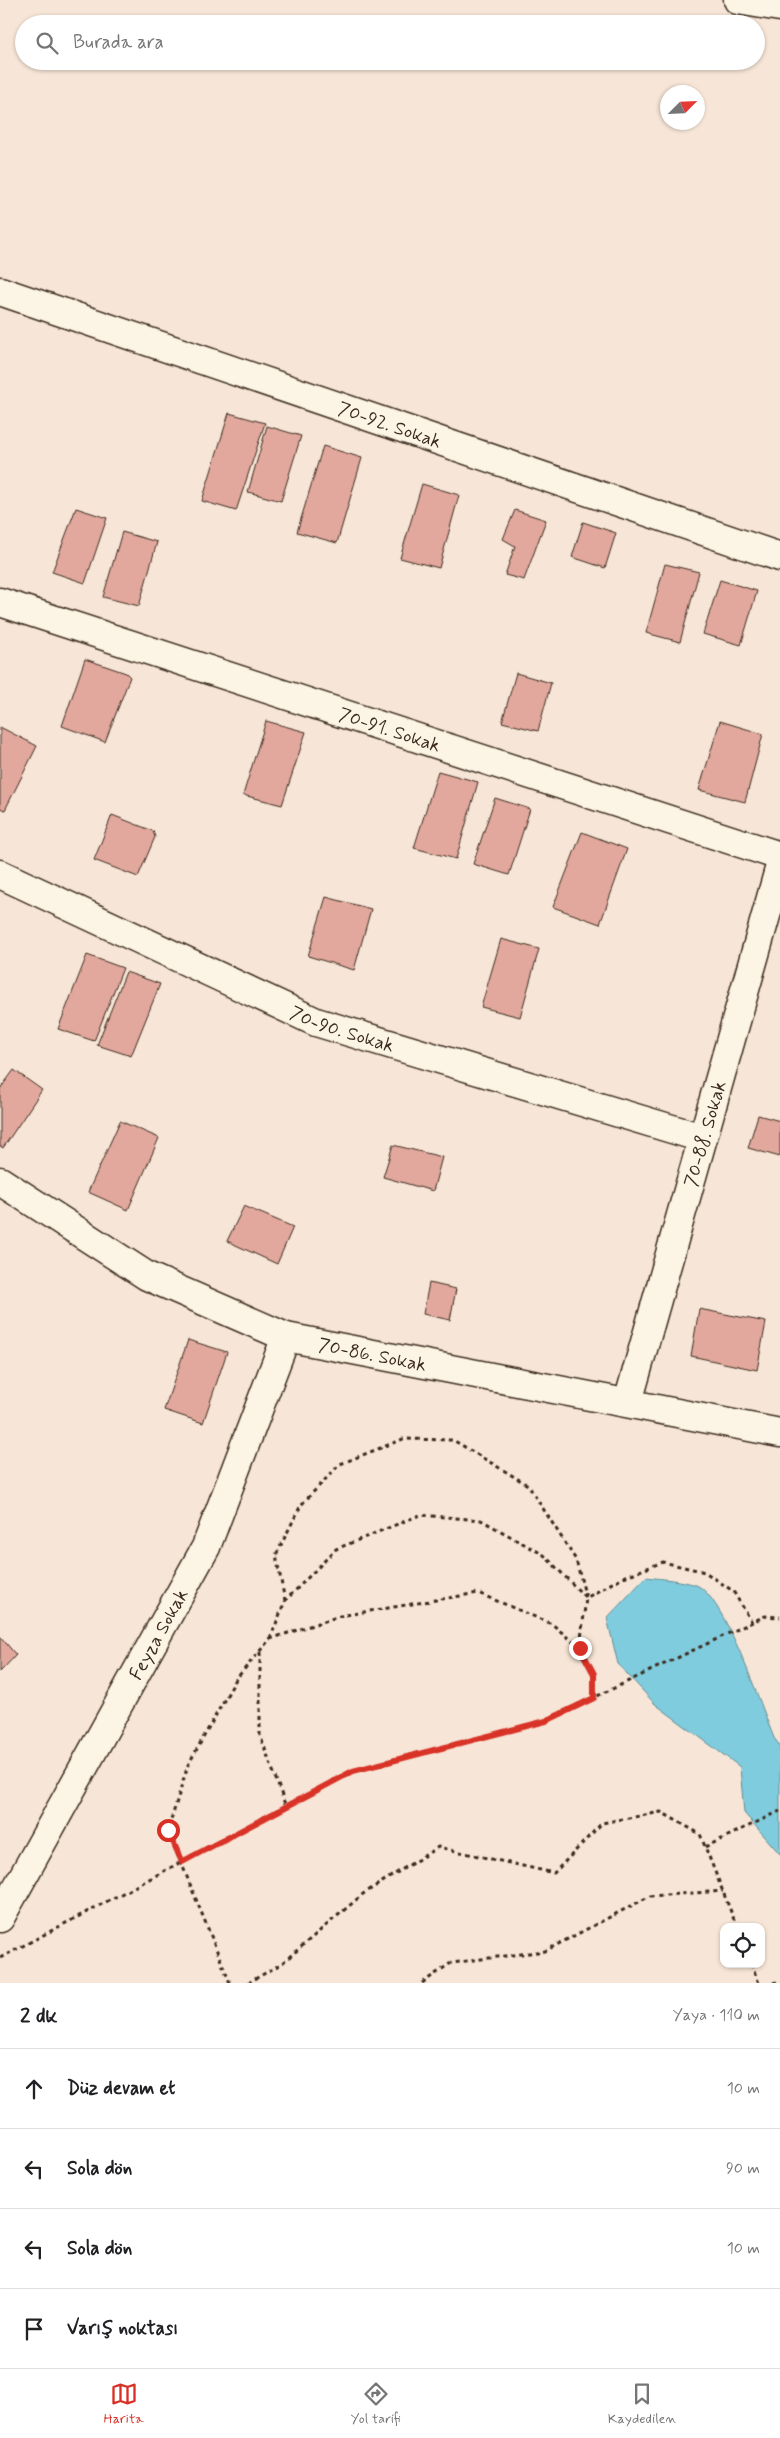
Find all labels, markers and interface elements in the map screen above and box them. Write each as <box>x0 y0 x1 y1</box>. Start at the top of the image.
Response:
search box <box>15 15 765 70</box>
icon: search <box>33 29 61 57</box>
text: Burada ara <box>73 30 164 55</box>
north arrow <box>660 85 705 130</box>
street label: 70-92. Sokak <box>335 396 444 455</box>
street label: 70-91. Sokak <box>335 702 443 759</box>
street label: 70-90. Sokak <box>286 1001 397 1059</box>
street label: 70-88. Sokak <box>679 1078 732 1190</box>
street label: 70-86. Sokak <box>316 1333 428 1378</box>
street label: Feyza Sokak <box>124 1584 194 1685</box>
route end <box>569 1637 592 1660</box>
route start <box>157 1819 180 1842</box>
map controls <box>720 1923 765 1968</box>
button: locate <box>720 1923 765 1968</box>
text: 2 dk <box>20 2002 57 2030</box>
text: Yaya · 110 m <box>672 2005 760 2026</box>
icon: ahead <box>20 2075 48 2103</box>
text: Düz devam et <box>67 2076 175 2101</box>
text: 10 m <box>727 2078 760 2099</box>
icon: left <box>20 2155 48 2183</box>
text: Sola dön <box>67 2156 132 2181</box>
text: 90 m <box>726 2158 760 2179</box>
icon: left <box>20 2235 48 2263</box>
text: Sola dön <box>67 2236 132 2261</box>
text: 10 m <box>727 2238 760 2259</box>
icon: arrive <box>20 2315 48 2343</box>
text: Varış noktası <box>67 2316 178 2341</box>
tab: Harita <box>103 2380 144 2428</box>
tab: Yol tarifi <box>351 2380 401 2428</box>
tab: Kaydedilen <box>608 2380 676 2428</box>

